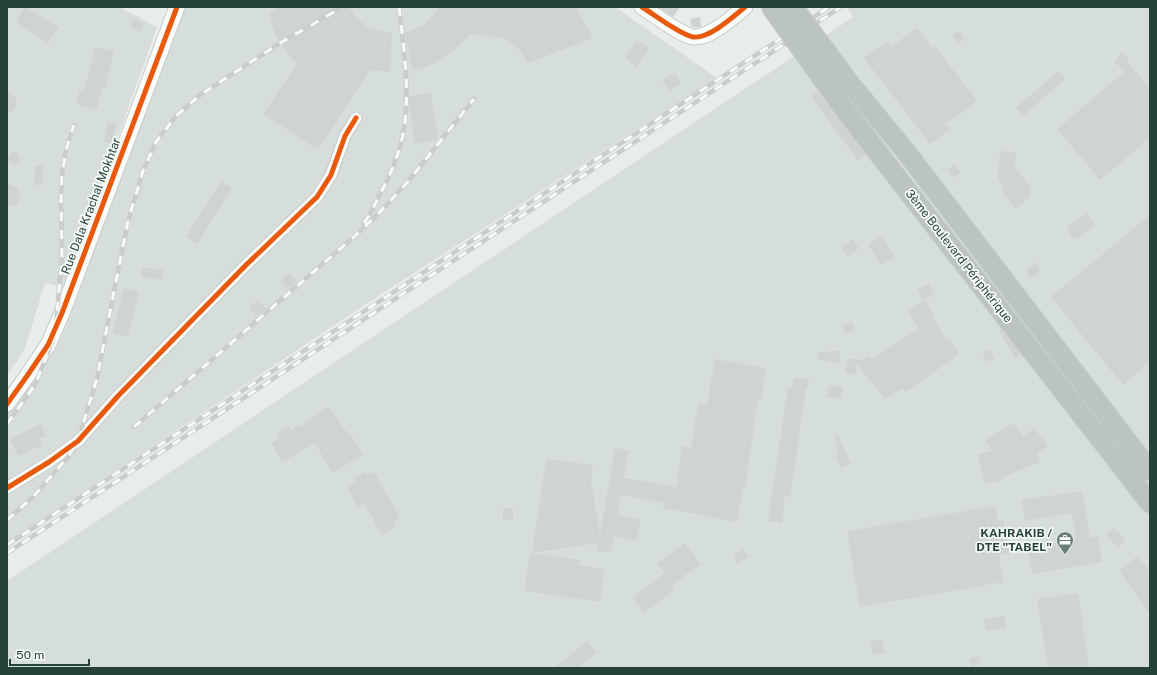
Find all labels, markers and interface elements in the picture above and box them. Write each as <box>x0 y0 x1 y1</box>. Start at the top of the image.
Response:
street label: Rue Dala Krachal Mokhtar <box>58 135 124 276</box>
street label: 3ème Boulevard Périphérique <box>903 187 1015 325</box>
place label: KAHRAKIB / DTE "TABEL" <box>976 526 1052 554</box>
office icon: KAHRAKIB / DTE "TABEL" <box>1055 530 1075 555</box>
scale bar <box>10 641 89 667</box>
text: 50 m <box>16 648 44 662</box>

